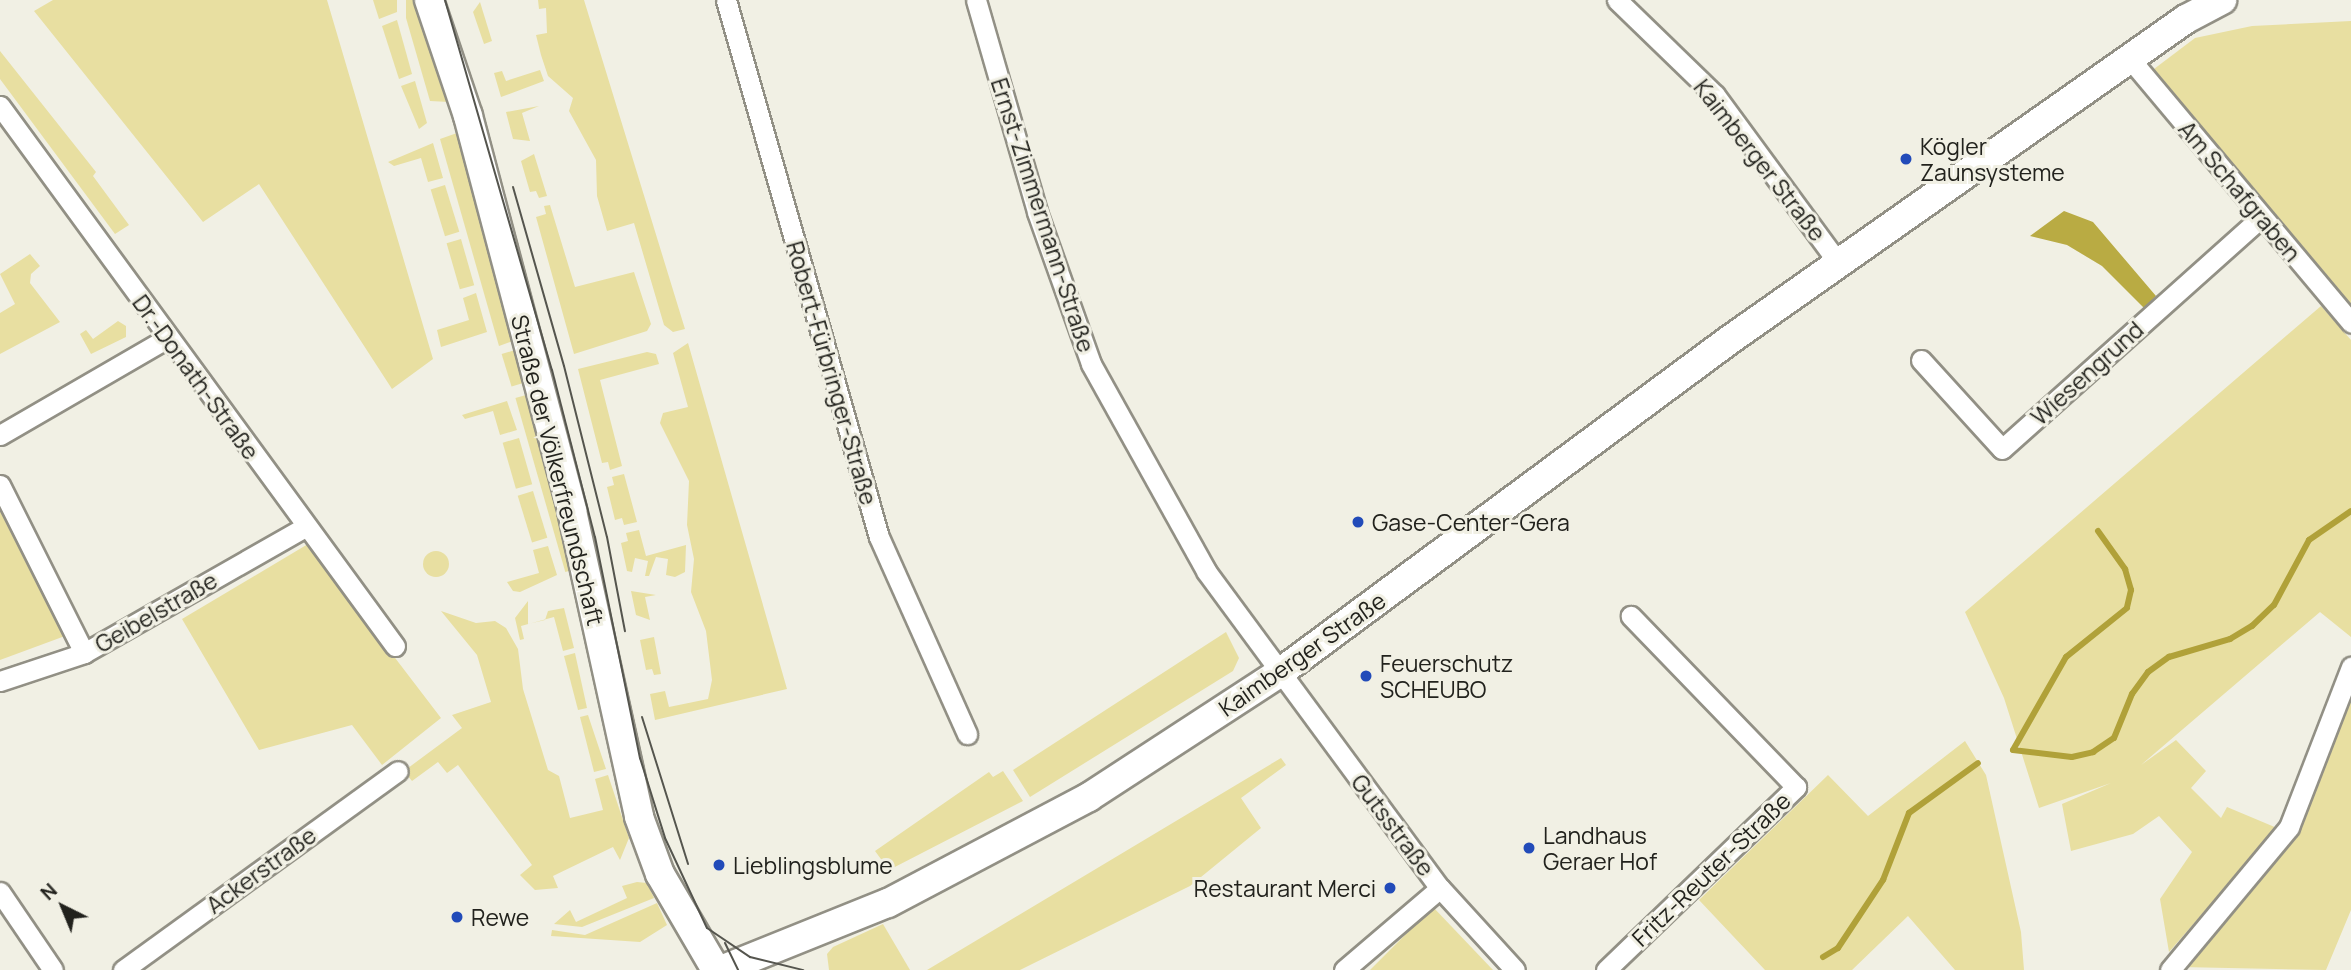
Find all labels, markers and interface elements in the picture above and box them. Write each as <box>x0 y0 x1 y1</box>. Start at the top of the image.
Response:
street label: Ernst-Zimmermann-Straße <box>986 74 1100 356</box>
street label: Kaimberger Straße <box>1688 74 1832 246</box>
street label: Am Schafgraben <box>2173 115 2307 267</box>
place label: Kögler Zaunsysteme <box>1920 132 2065 186</box>
marker: Kögler Zaunsysteme <box>1898 151 1914 167</box>
street label: Robert-Fürbringer-Straße <box>781 238 883 508</box>
street label: Dr.-Donath-Straße <box>127 289 265 465</box>
street label: Straße der Völkerfreundschaft <box>506 312 610 628</box>
street label: Wiesengrund <box>2025 315 2149 431</box>
place label: Gase-Center-Gera <box>1372 508 1570 536</box>
marker: Gase-Center-Gera <box>1350 514 1366 530</box>
street label: Geibelstraße <box>90 566 222 658</box>
street label: Kaimberger Straße <box>1213 586 1391 722</box>
place label: Feuerschutz SCHEUBO <box>1380 649 1513 703</box>
marker: Feuerschutz SCHEUBO <box>1358 668 1374 684</box>
street label: Gutsstraße <box>1346 769 1440 881</box>
street label: Fritz-Reuter-Straße <box>1626 786 1796 952</box>
street label: Ackerstraße <box>201 821 321 919</box>
place label: Landhaus Geraer Hof <box>1543 821 1657 875</box>
marker: Landhaus Geraer Hof <box>1521 840 1537 856</box>
place label: Lieblingsblume <box>733 851 893 879</box>
marker: Lieblingsblume <box>711 857 727 873</box>
north arrow <box>28 872 98 942</box>
place label: Restaurant Merci <box>1194 874 1376 902</box>
text: N <box>35 877 63 906</box>
marker: Restaurant Merci <box>1382 880 1398 896</box>
place label: Rewe <box>471 903 529 931</box>
marker: Rewe <box>449 909 465 925</box>

